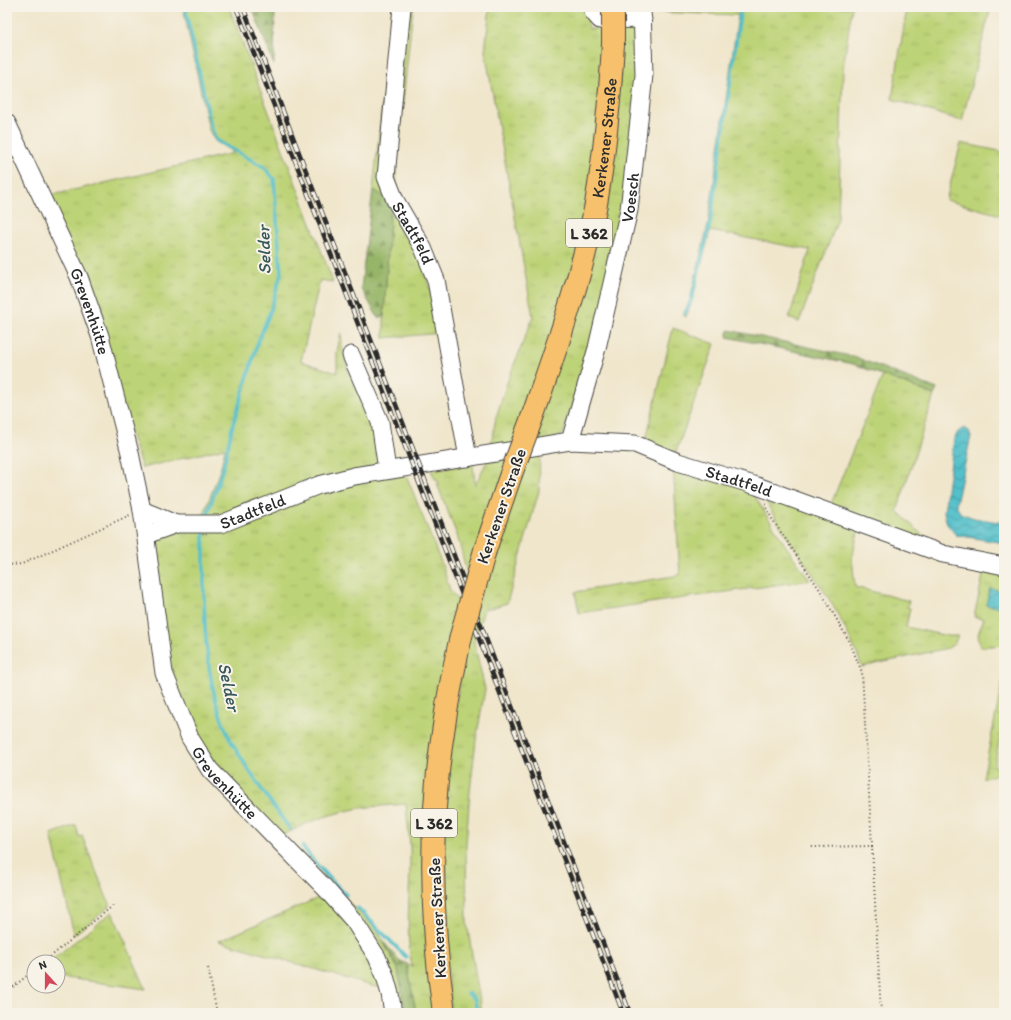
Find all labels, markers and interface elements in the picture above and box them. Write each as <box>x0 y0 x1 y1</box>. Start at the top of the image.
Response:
street label: Kerkener Straße <box>587 77 621 199</box>
street label: Voesch <box>616 171 643 225</box>
street label: Stadtfeld <box>388 198 439 268</box>
road number: L 362 <box>566 219 612 247</box>
water label: Selder <box>252 223 276 275</box>
street label: Grevenhütte <box>66 264 114 357</box>
street label: Kerkener Straße <box>472 446 530 566</box>
street label: Stadtfeld <box>703 461 776 501</box>
street label: Stadtfeld <box>217 489 289 533</box>
water label: Selder <box>213 661 245 715</box>
street label: Grevenhütte <box>188 742 262 823</box>
road number: L 362 <box>411 809 457 837</box>
street label: Kerkener Straße <box>424 857 450 979</box>
north arrow <box>26 954 66 994</box>
text: N <box>37 958 48 973</box>

